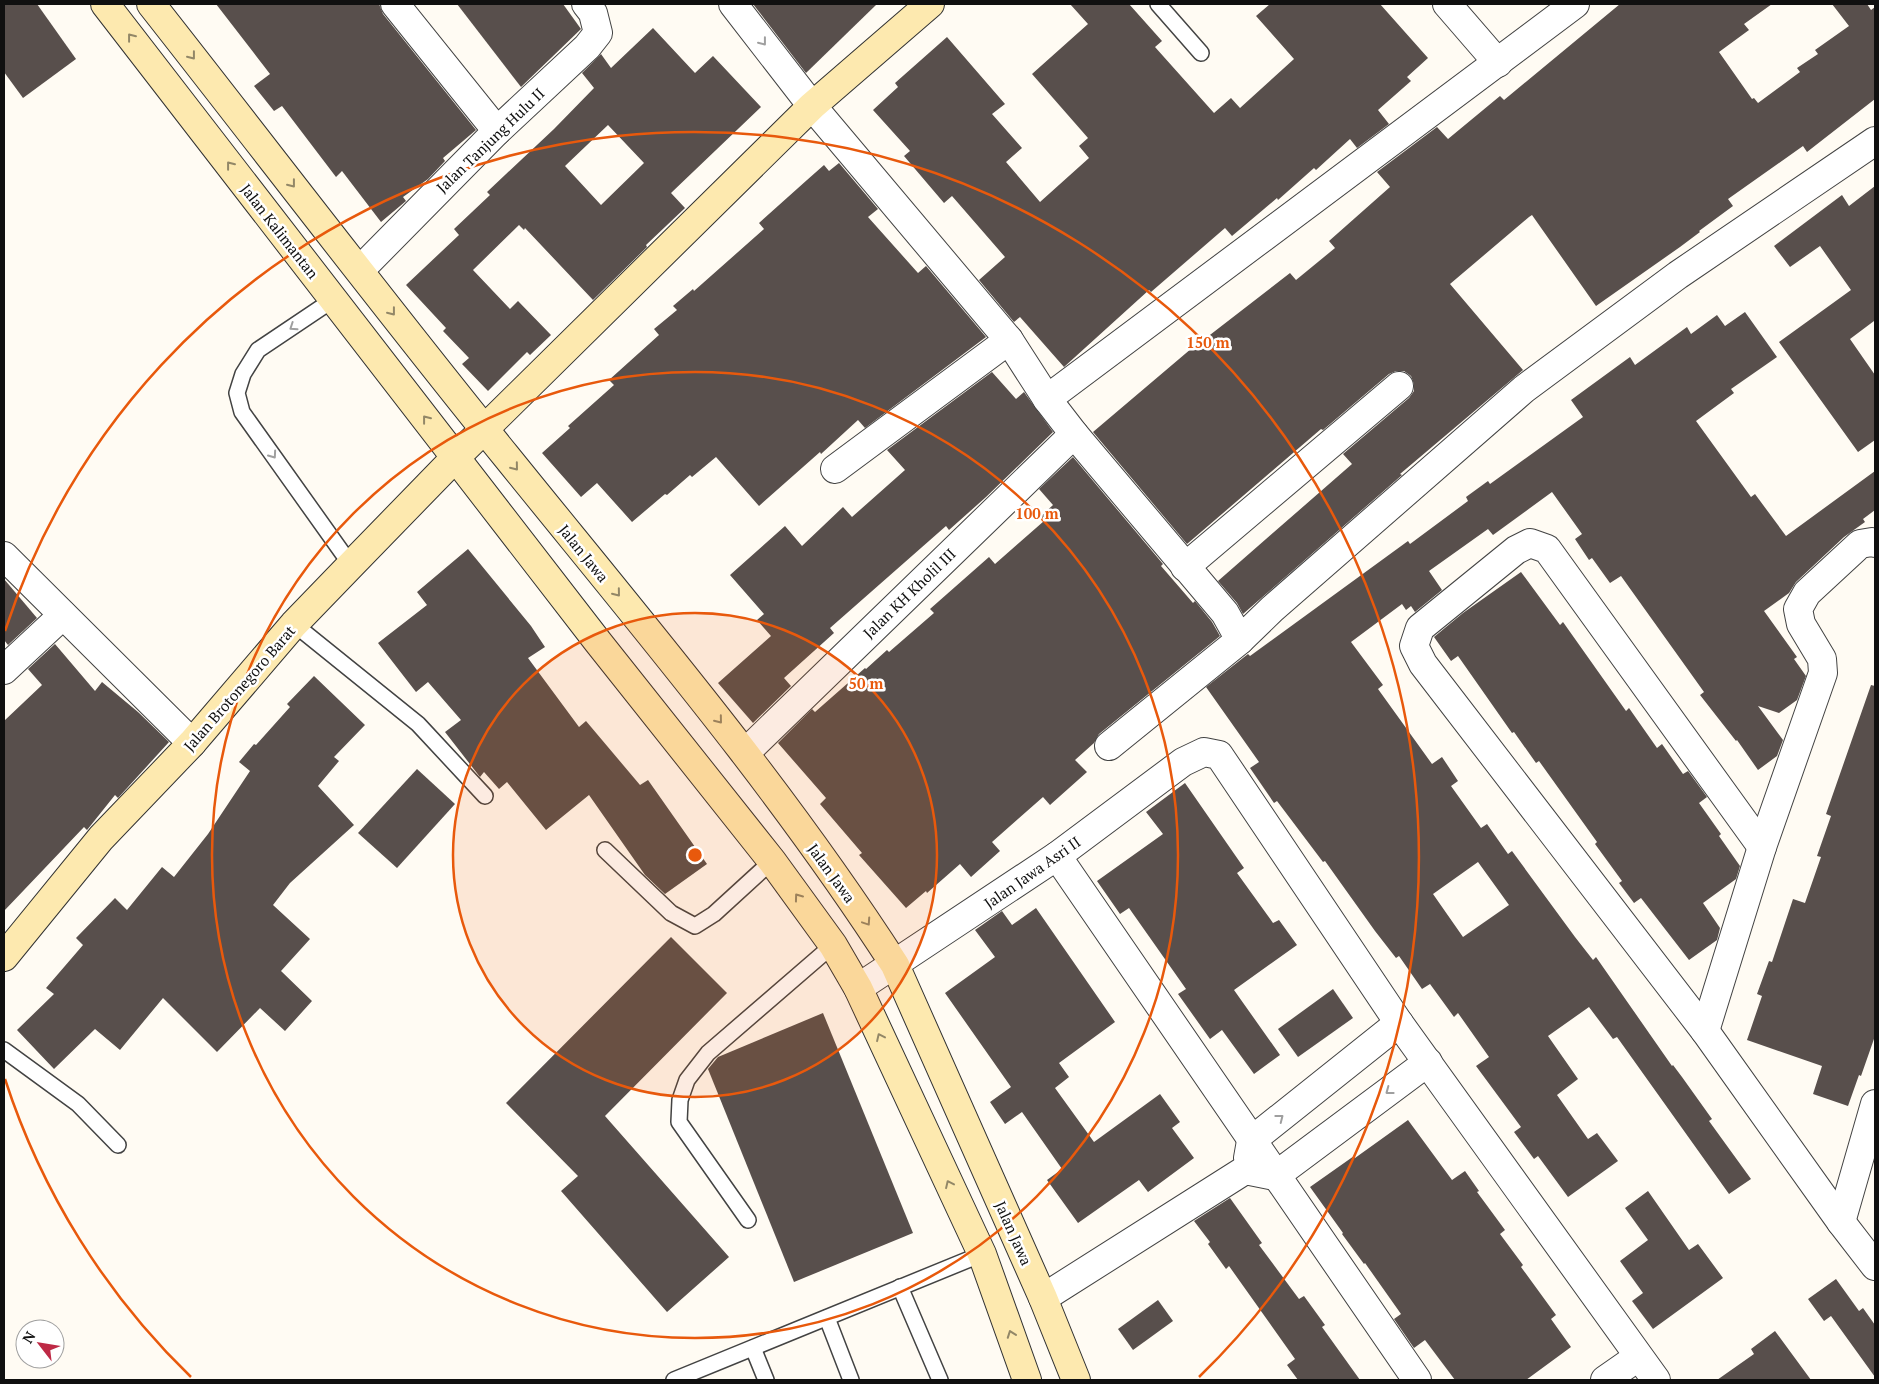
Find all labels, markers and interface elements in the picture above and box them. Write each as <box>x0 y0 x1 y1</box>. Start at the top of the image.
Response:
one-way arrow <box>128 33 137 43</box>
one-way arrow <box>757 36 765 45</box>
one-way arrow <box>186 50 195 60</box>
street label: Jalan Tanjung Hulu II <box>432 83 548 197</box>
one-way arrow <box>227 162 236 171</box>
one-way arrow <box>287 178 295 187</box>
street label: Jalan Kalimantan <box>237 179 323 283</box>
one-way arrow <box>387 306 395 315</box>
one-way arrow <box>289 321 299 330</box>
text: 150 m <box>1186 332 1230 352</box>
one-way arrow <box>423 416 431 425</box>
one-way arrow <box>267 449 276 459</box>
one-way arrow <box>509 461 517 470</box>
text: 100 m <box>1015 503 1059 523</box>
street label: Jalan Jawa <box>555 520 614 586</box>
street label: Jalan KH Kholil III <box>858 544 960 642</box>
one-way arrow <box>612 588 621 597</box>
street label: Jalan Brotonegoro Barat <box>179 621 299 755</box>
text: 50 m <box>849 673 884 693</box>
one-way arrow <box>713 715 722 724</box>
street label: Jalan Jawa Asri II <box>980 831 1084 913</box>
street label: Jalan Jawa <box>804 839 860 907</box>
centre of rings <box>686 846 704 864</box>
one-way arrow <box>795 893 804 903</box>
one-way arrow <box>860 917 870 926</box>
one-way arrow <box>876 1033 887 1042</box>
one-way arrow <box>1386 1086 1395 1094</box>
one-way arrow <box>1274 1115 1283 1123</box>
one-way arrow <box>945 1180 956 1189</box>
street label: Jalan Jawa <box>991 1198 1037 1269</box>
north arrow <box>15 1319 65 1369</box>
text: N <box>18 1327 40 1346</box>
one-way arrow <box>1007 1331 1017 1339</box>

